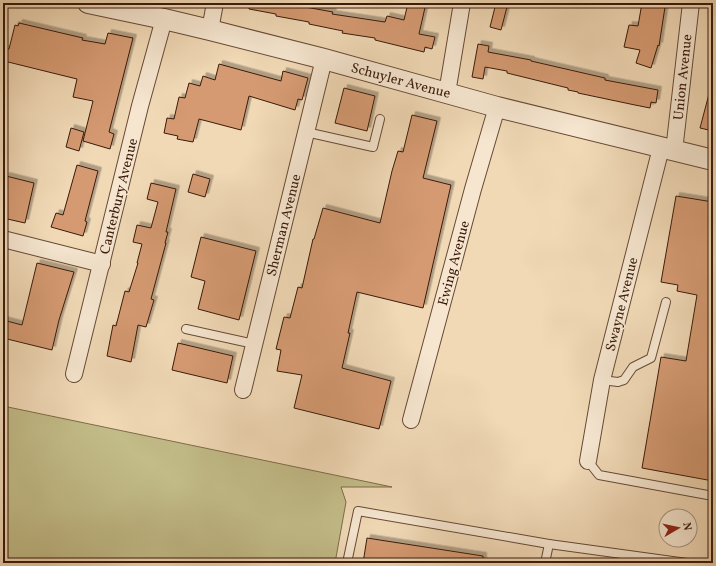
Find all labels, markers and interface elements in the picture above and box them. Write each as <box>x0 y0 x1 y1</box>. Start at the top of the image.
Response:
street label: Union Avenue <box>670 33 697 121</box>
street label: Schuyler Avenue <box>349 59 453 104</box>
street label: Canterbury Avenue <box>96 136 143 256</box>
street label: Sherman Avenue <box>263 172 306 279</box>
street label: Ewing Avenue <box>434 218 475 308</box>
street label: Swayne Avenue <box>602 255 643 353</box>
north arrow <box>658 508 698 548</box>
text: N <box>678 522 694 532</box>

